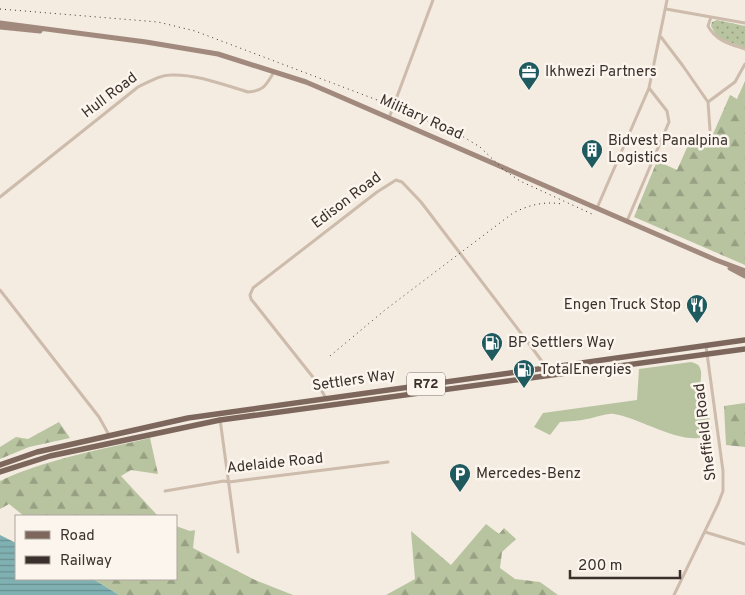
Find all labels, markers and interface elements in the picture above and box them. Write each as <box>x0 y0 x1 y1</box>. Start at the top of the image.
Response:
office icon: Ikhwezi Partners <box>517 60 541 91</box>
place label: Ikhwezi Partners <box>545 63 657 82</box>
street label: Hull Road <box>78 69 142 123</box>
street label: Military Road <box>376 91 466 145</box>
place label: Bidvest Panalpina Logistics <box>608 132 728 168</box>
building icon: Bidvest Panalpina Logistics <box>580 138 604 169</box>
street label: Edison Road <box>308 169 386 233</box>
restaurant icon: Engen Truck Stop <box>685 293 709 324</box>
place label: Engen Truck Stop <box>564 296 681 315</box>
fuel station icon: BP Settlers Way <box>480 331 504 362</box>
place label: BP Settlers Way <box>508 334 614 353</box>
fuel station icon: TotalEnergies <box>512 358 536 389</box>
place label: TotalEnergies <box>540 361 631 380</box>
street label: Settlers Way <box>311 366 397 396</box>
road number: R72 <box>407 372 445 396</box>
street label: Sheffield Road <box>691 382 721 482</box>
street label: Adelaide Road <box>226 449 324 479</box>
parking icon: Mercedes-Benz <box>448 462 472 493</box>
place label: Mercedes-Benz <box>476 465 581 484</box>
legend <box>15 515 178 580</box>
text: Road <box>60 527 95 546</box>
scale bar <box>570 548 680 580</box>
text: Railway <box>60 552 112 571</box>
text: 200 m <box>578 557 623 576</box>

